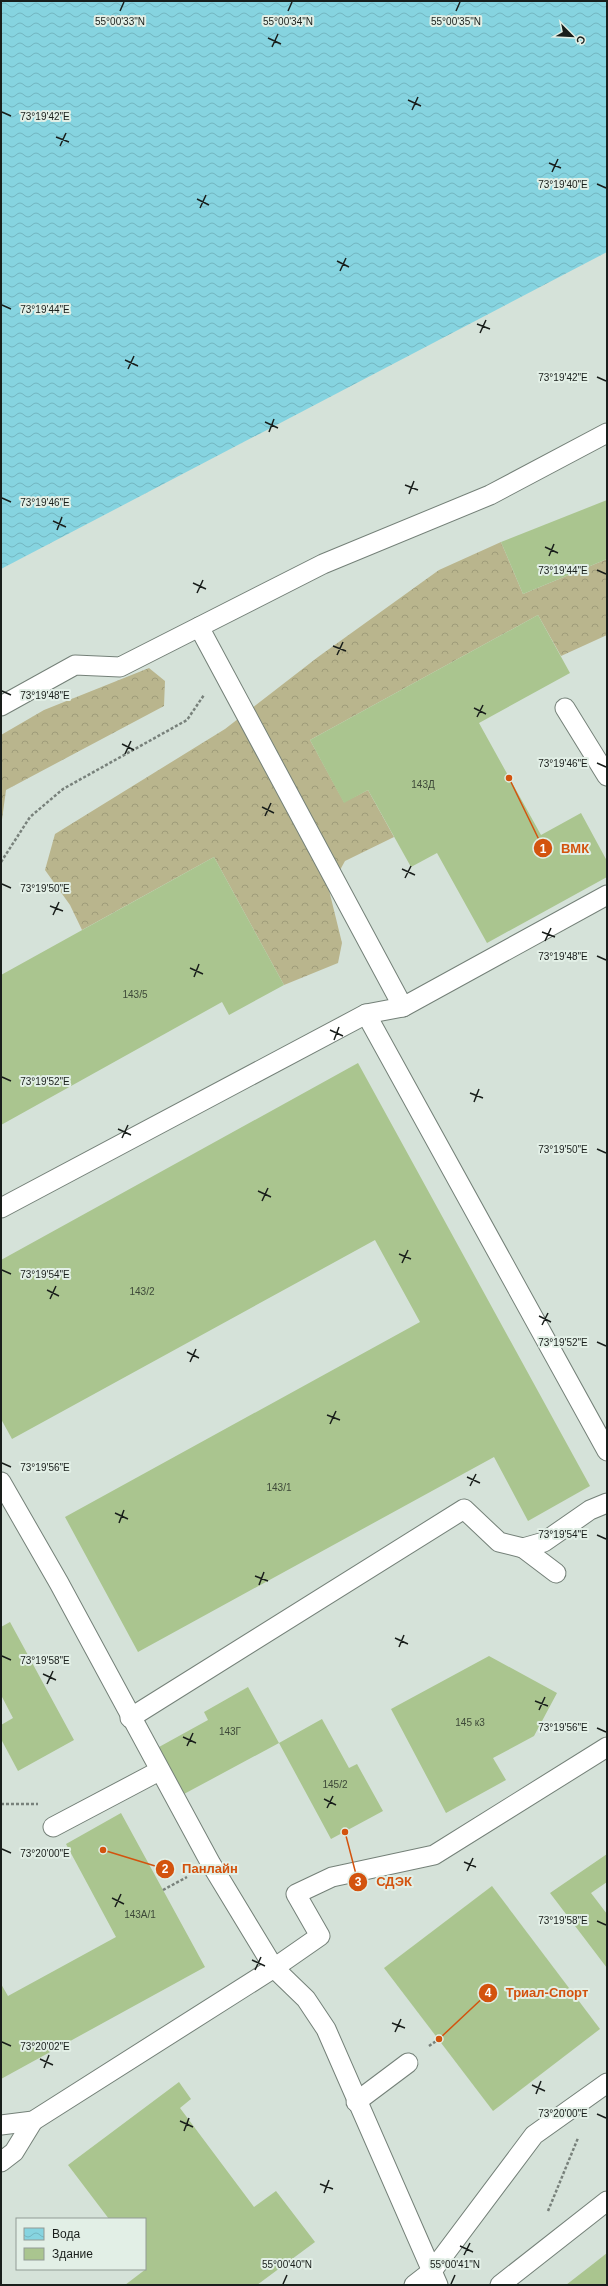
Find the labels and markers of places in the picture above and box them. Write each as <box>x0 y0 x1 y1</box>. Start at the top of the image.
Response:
callout: ВМК <box>533 836 597 861</box>
callout: Панлайн <box>155 1856 246 1881</box>
callout: СДЭК <box>348 1869 420 1894</box>
callout: Триал-Спорт <box>478 1980 596 2005</box>

